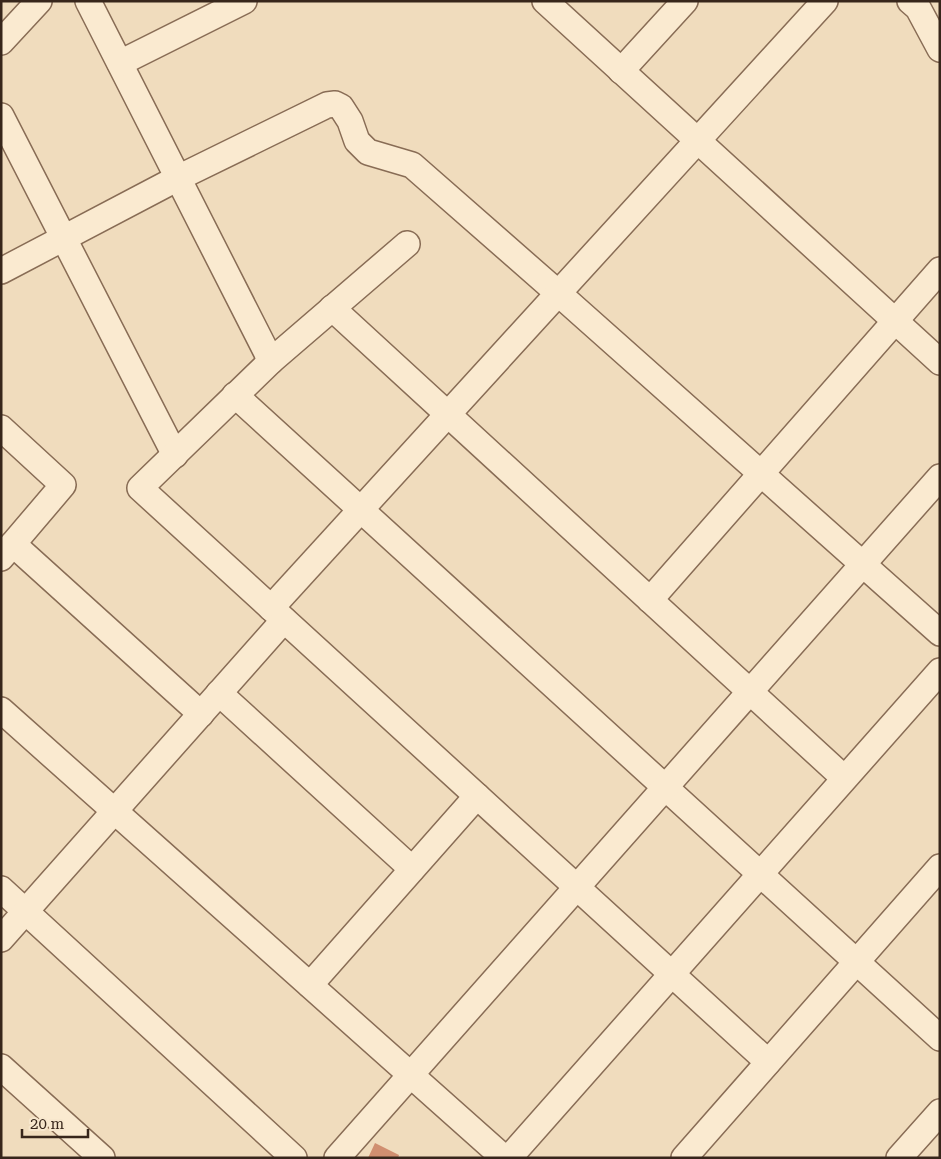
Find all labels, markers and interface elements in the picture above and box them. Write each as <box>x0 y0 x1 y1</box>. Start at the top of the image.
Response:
scale bar <box>22 1106 89 1138</box>
text: 20 m <box>30 1115 65 1133</box>

